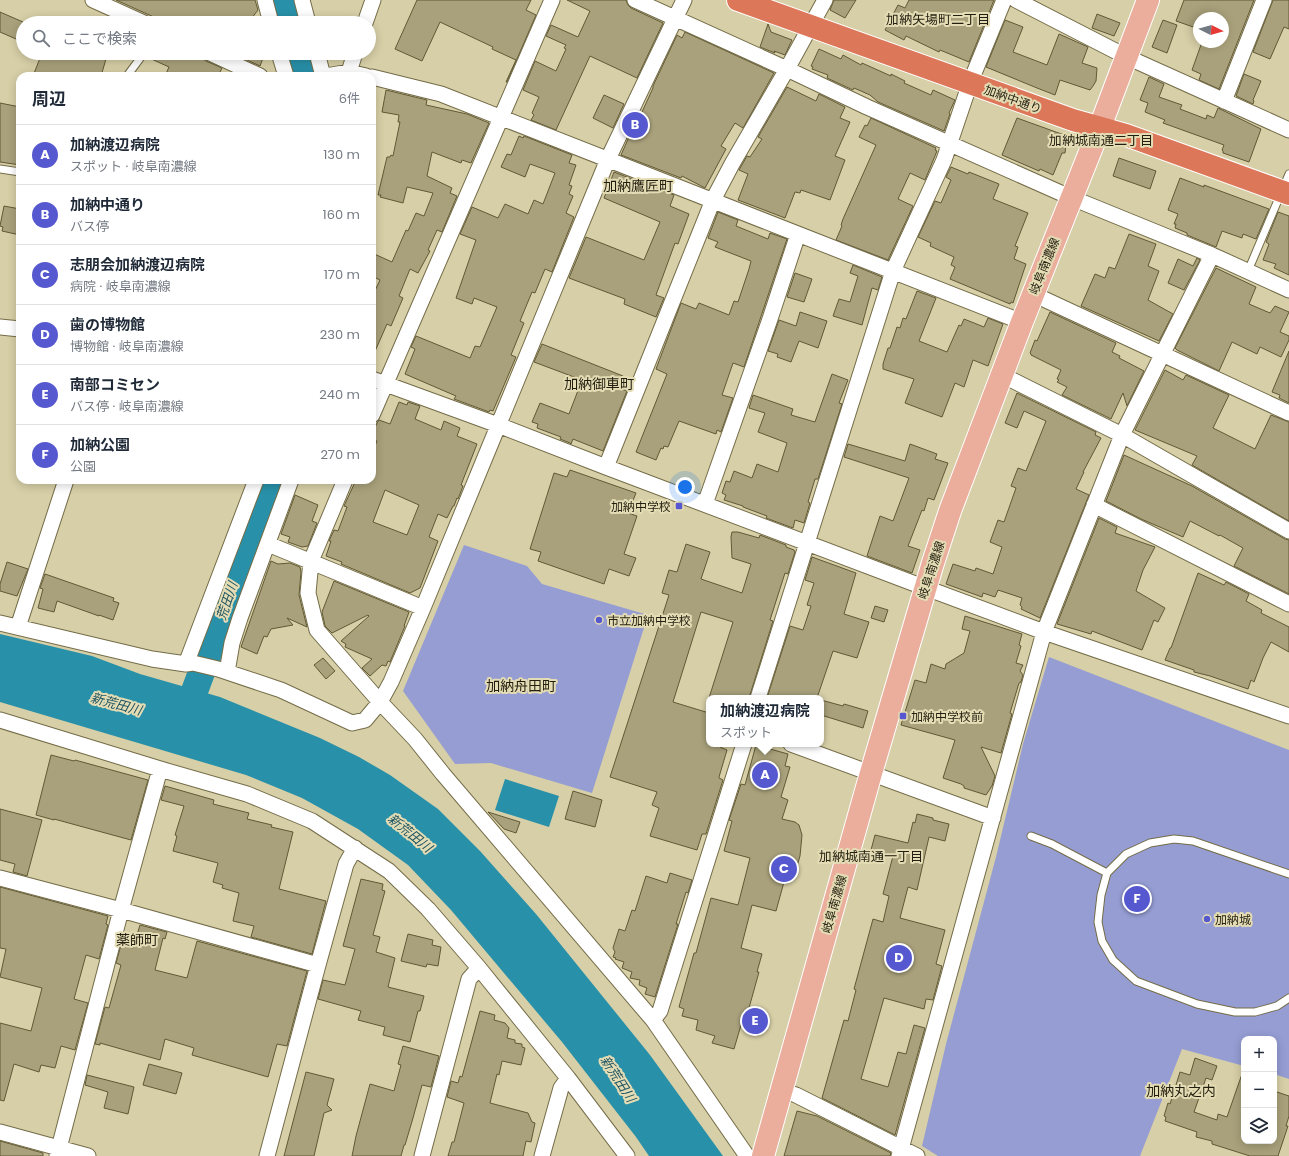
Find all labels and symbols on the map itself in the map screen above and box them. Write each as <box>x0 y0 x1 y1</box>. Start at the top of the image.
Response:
district label: 加納矢場町二丁目 <box>886 10 990 29</box>
north arrow <box>1193 12 1229 48</box>
street label: 加納中通り <box>982 81 1044 117</box>
pin: B <box>622 110 648 140</box>
district label: 加納城南通二丁目 <box>1049 131 1153 150</box>
district label: 加納鷹匠町 <box>603 176 673 196</box>
street label: 岐阜南濃線 <box>1025 235 1063 297</box>
district label: 加納御車町 <box>564 374 634 394</box>
your location <box>675 477 695 497</box>
place label: 加納中学校 <box>611 498 671 515</box>
marker: 加納中学校 <box>674 501 684 511</box>
street label: 岐阜南濃線 <box>914 539 948 601</box>
water label: 荒田川 <box>212 578 243 623</box>
place label: 市立加納中学校 <box>607 612 691 629</box>
marker: 市立加納中学校 <box>594 615 604 625</box>
district label: 加納舟田町 <box>486 676 556 696</box>
water label: 新荒田川 <box>88 688 145 720</box>
place label: 加納中学校前 <box>911 708 983 725</box>
marker: 加納中学校前 <box>898 711 908 721</box>
pin: A <box>752 760 778 790</box>
water label: 新荒田川 <box>384 809 438 858</box>
district label: 加納城南通一丁目 <box>819 847 923 866</box>
pin: C <box>771 854 797 884</box>
street label: 岐阜南濃線 <box>818 873 850 935</box>
pin: F <box>1124 884 1150 914</box>
place label: 加納城 <box>1215 911 1251 928</box>
marker: 加納城 <box>1202 914 1212 924</box>
district label: 薬師町 <box>116 930 158 950</box>
pin: D <box>886 943 912 973</box>
pin: E <box>742 1006 768 1036</box>
water label: 新荒田川 <box>596 1052 641 1108</box>
district label: 加納丸之内 <box>1146 1081 1216 1101</box>

